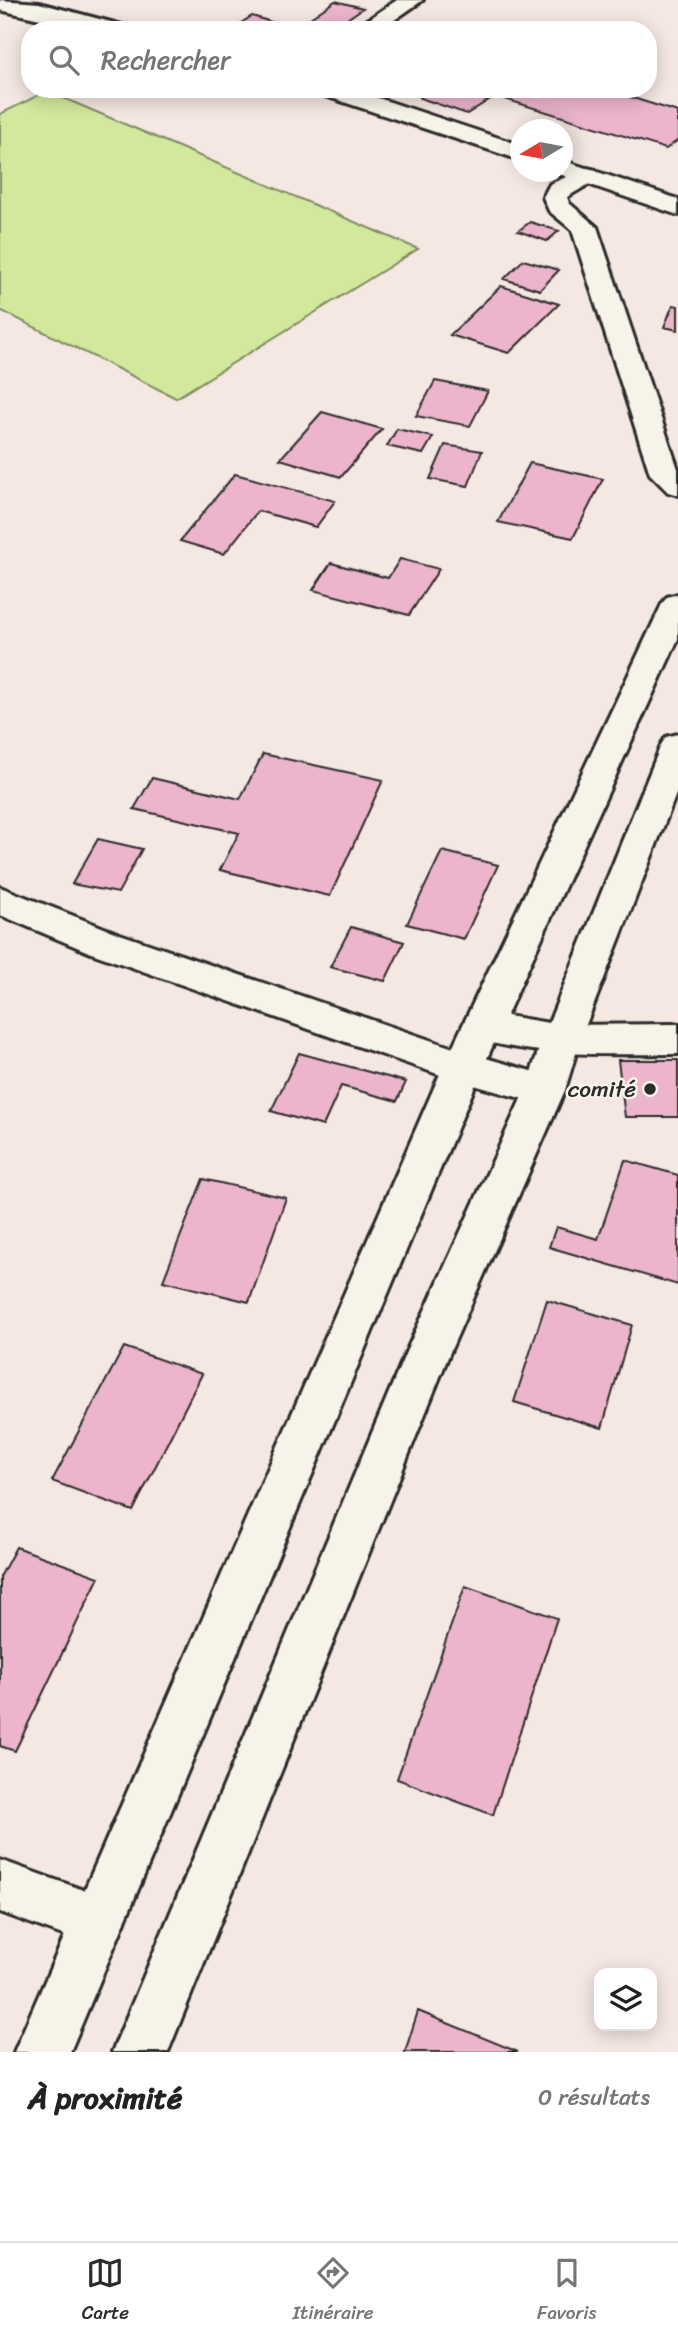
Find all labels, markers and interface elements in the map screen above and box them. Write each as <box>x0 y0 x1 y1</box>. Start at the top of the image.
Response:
search box <box>21 21 657 98</box>
text: Rechercher <box>101 37 231 83</box>
icon: search <box>45 41 83 79</box>
north arrow <box>510 119 573 182</box>
place label: comité <box>568 1069 636 1110</box>
marker: comité <box>642 1081 658 1097</box>
map controls <box>594 1968 657 2031</box>
button: layers <box>594 1968 657 2031</box>
text: À proximité <box>28 2071 182 2125</box>
text: 0 résultats <box>538 2077 650 2118</box>
tab: Carte <box>82 2254 129 2329</box>
tab: Itinéraire <box>292 2254 374 2329</box>
tab: Favoris <box>537 2254 596 2329</box>

